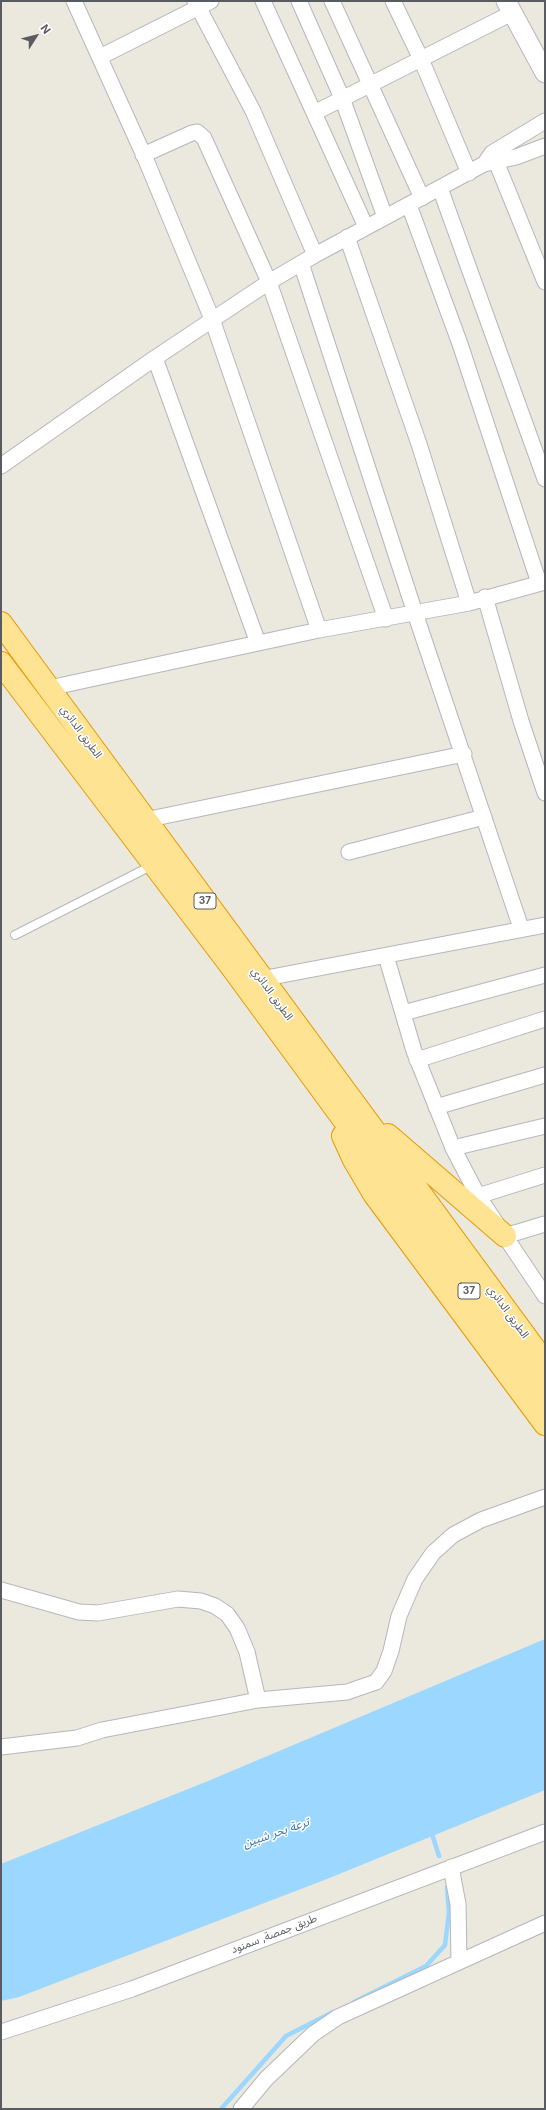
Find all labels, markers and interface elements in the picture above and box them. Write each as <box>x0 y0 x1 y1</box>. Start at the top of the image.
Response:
north arrow <box>16 16 56 56</box>
text: N <box>38 21 54 36</box>
street label: الطريق الدائري <box>57 703 105 761</box>
road number: 37 <box>194 893 216 909</box>
street label: الطريق الدائري <box>248 965 296 1023</box>
road number: 37 <box>458 1283 480 1299</box>
street label: الطريق الدائري <box>484 1283 532 1341</box>
water label: ترعة بحر شبين <box>241 1815 311 1851</box>
street label: طريق جمصة, سمنود <box>229 1912 319 1956</box>

